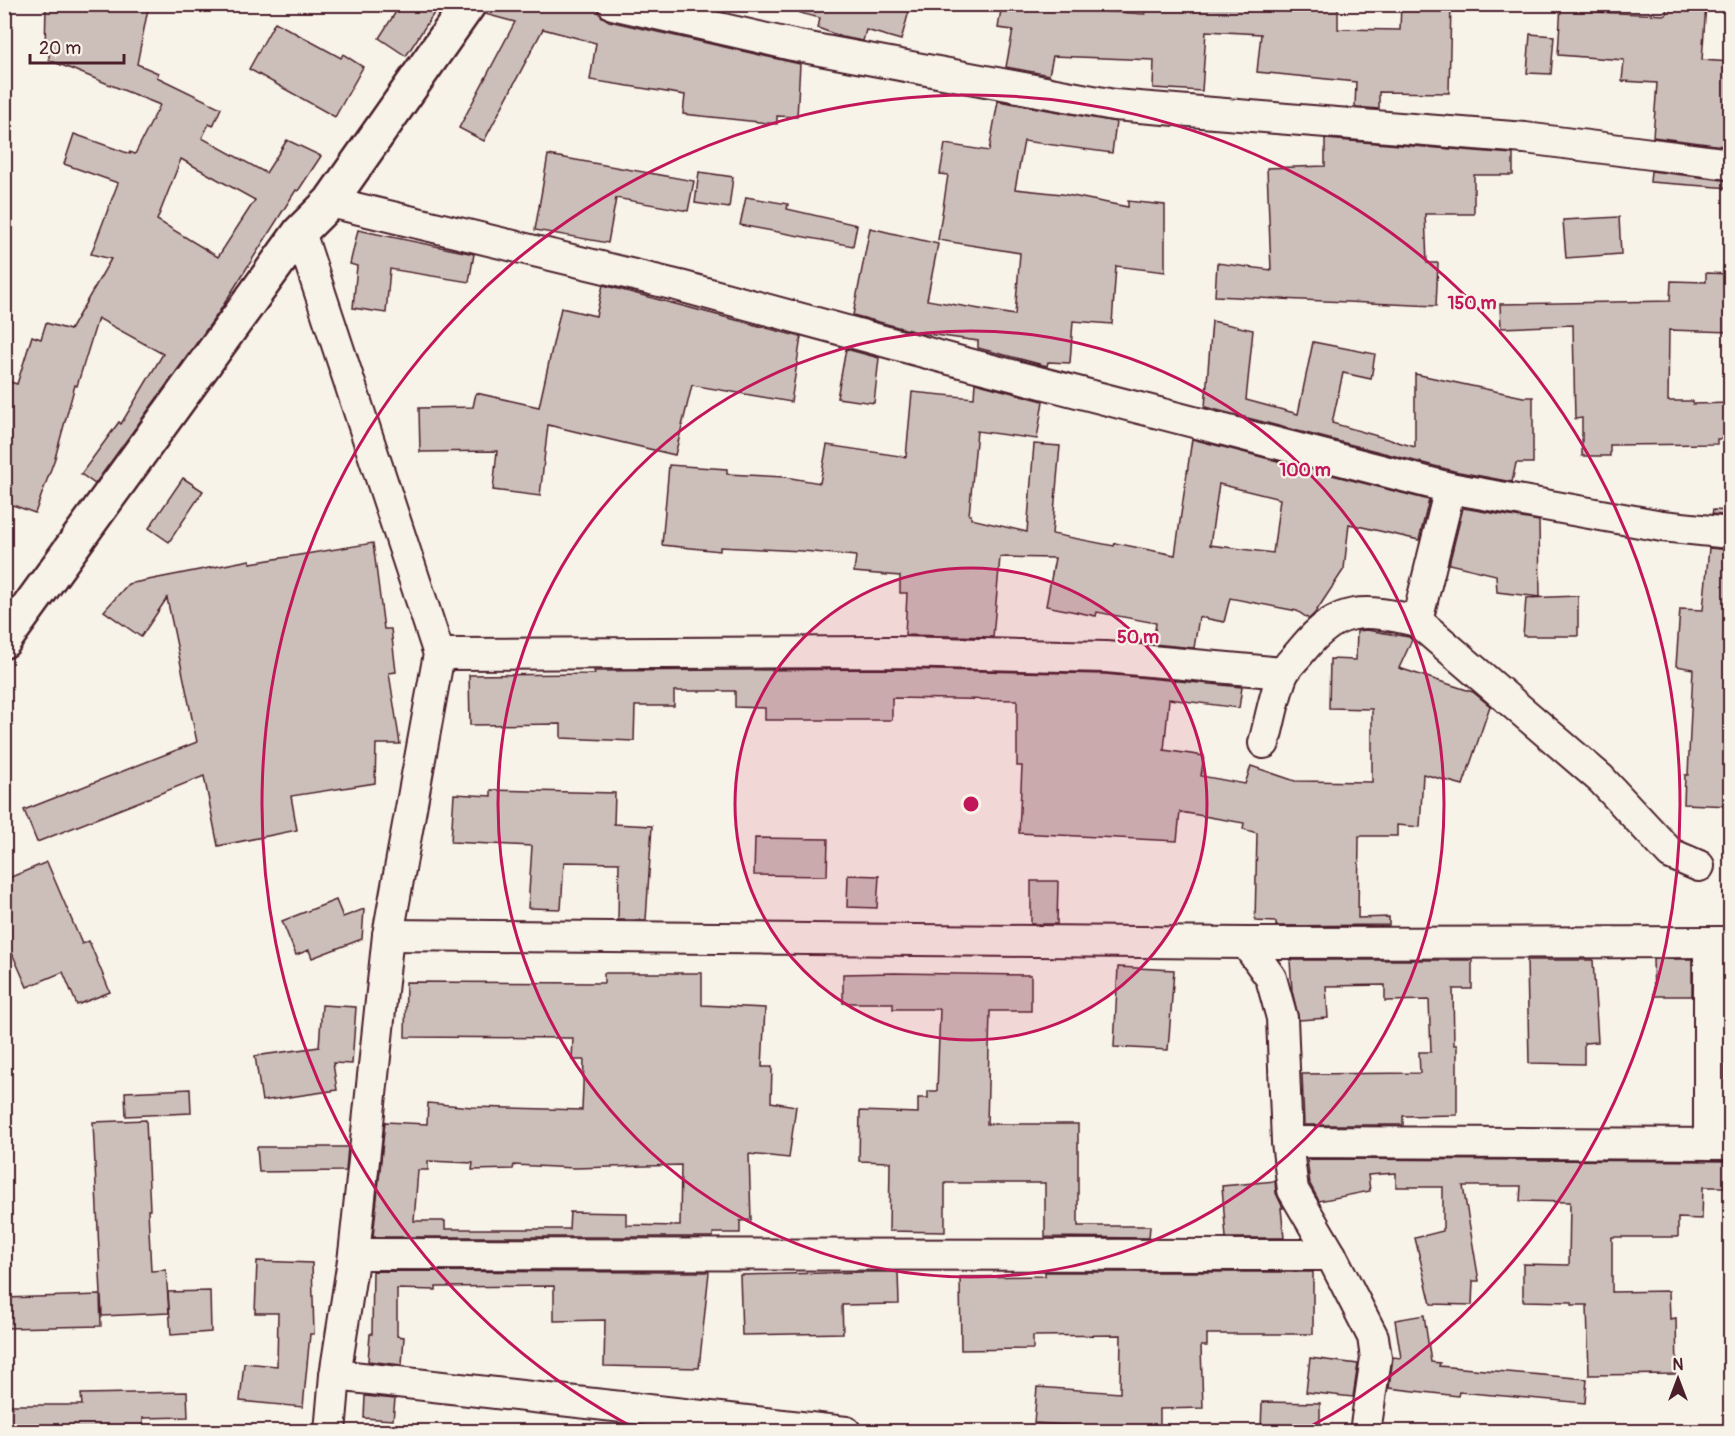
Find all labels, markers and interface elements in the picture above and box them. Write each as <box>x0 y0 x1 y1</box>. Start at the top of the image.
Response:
scale bar <box>30 27 124 65</box>
text: 20 m <box>39 37 81 60</box>
text: 150 m <box>1448 292 1497 315</box>
text: 100 m <box>1279 459 1331 482</box>
text: 50 m <box>1117 626 1159 649</box>
centre of rings <box>961 794 981 814</box>
north arrow <box>1648 1349 1708 1409</box>
text: N <box>1673 1355 1684 1375</box>

